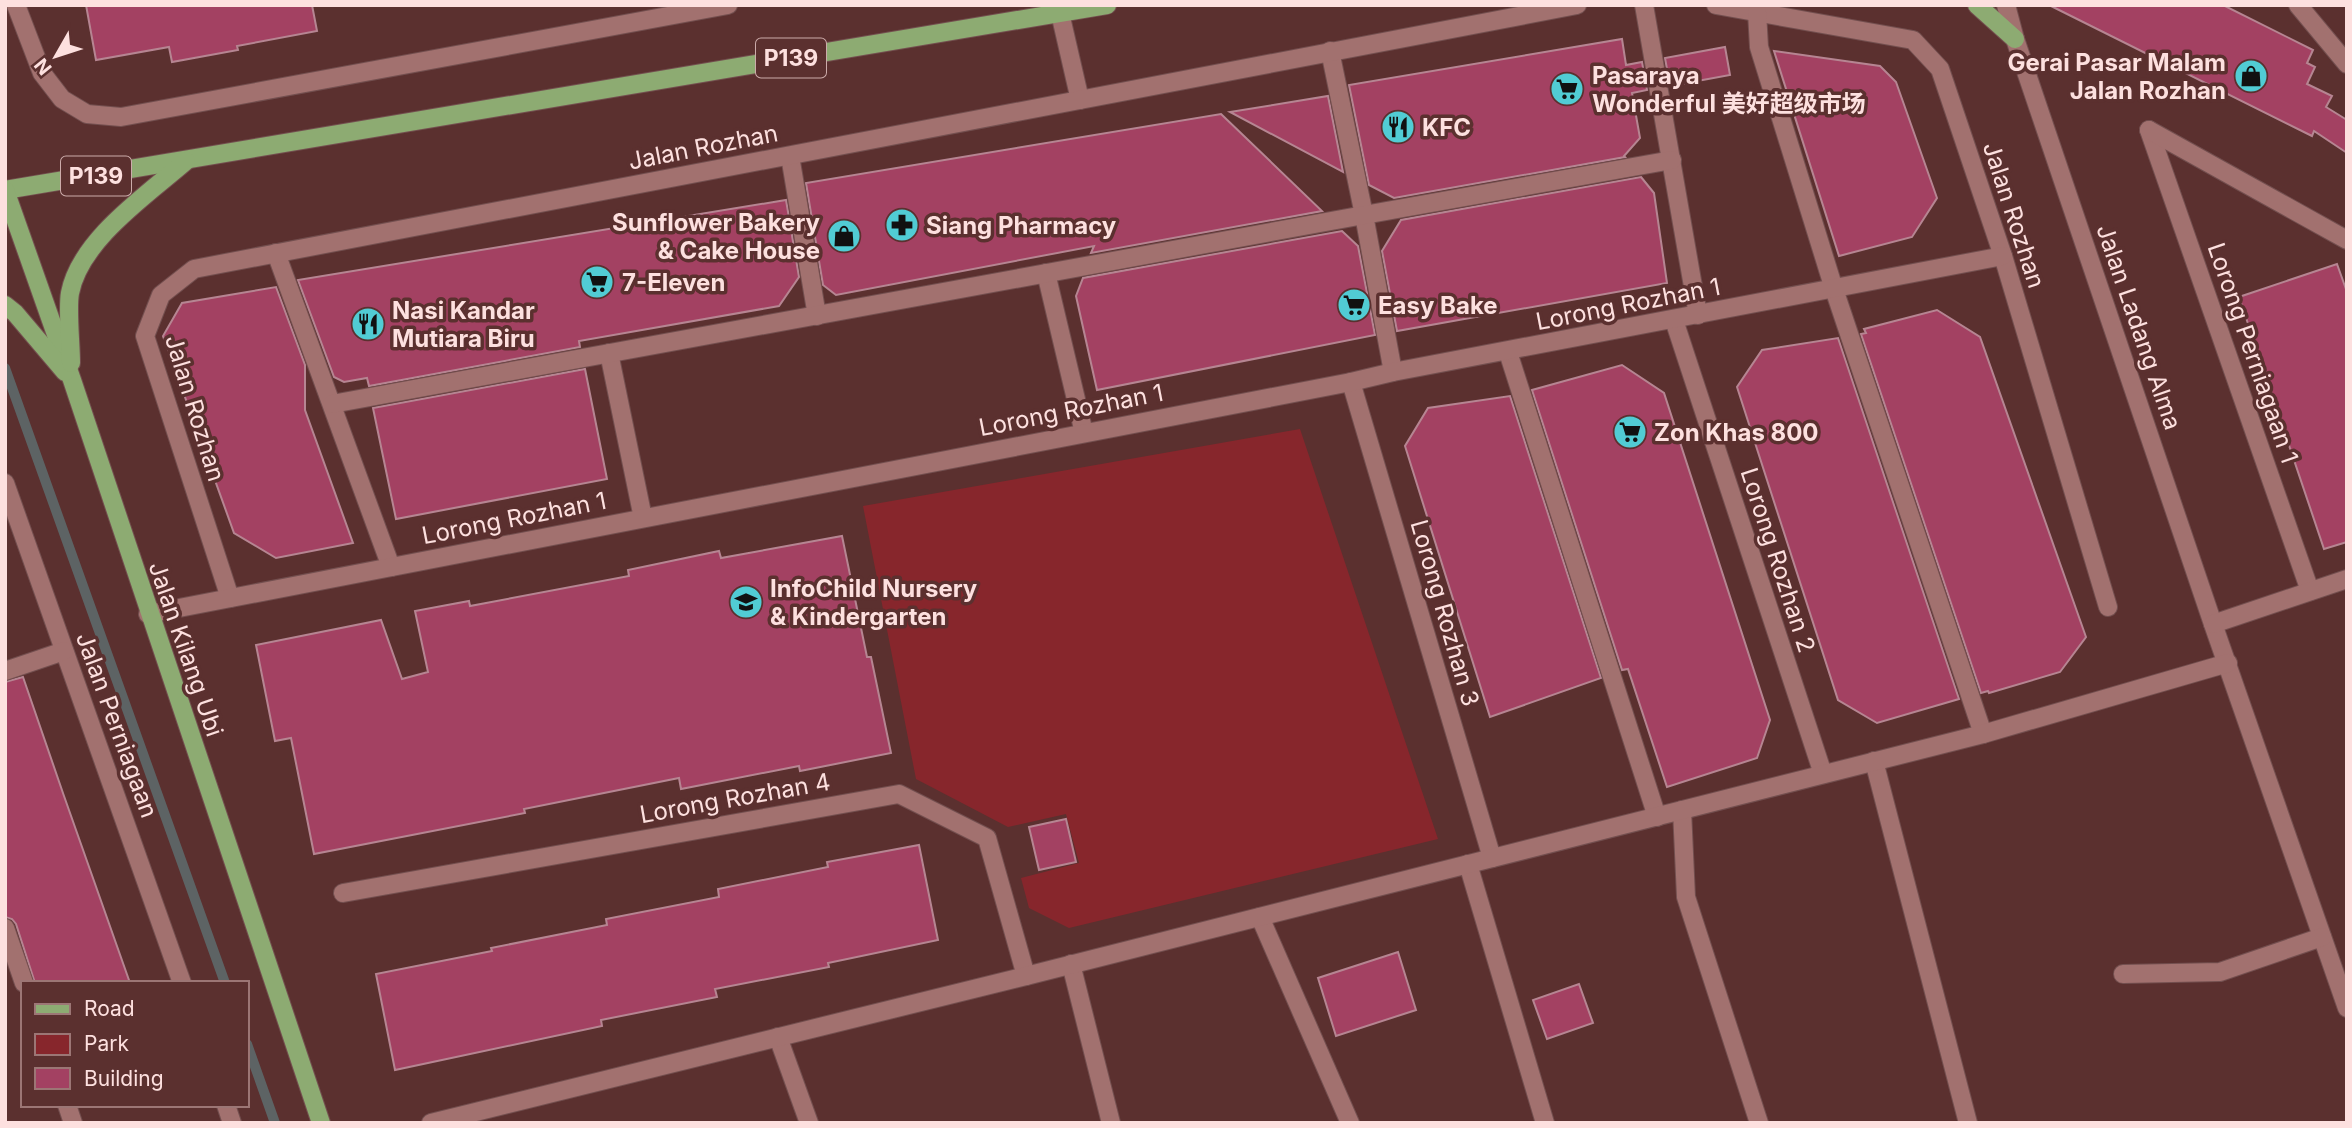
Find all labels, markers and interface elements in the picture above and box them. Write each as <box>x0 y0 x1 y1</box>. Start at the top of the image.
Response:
north arrow <box>21 21 91 91</box>
road number: P139 <box>756 39 826 78</box>
place label: Gerai Pasar Malam Jalan Rozhan <box>2007 48 2226 105</box>
text: N <box>30 54 57 79</box>
shop icon: Gerai Pasar Malam Jalan Rozhan <box>2232 57 2270 95</box>
place label: Pasaraya Wonderful 美好超级市场 <box>1592 61 1866 118</box>
supermarket icon: Pasaraya Wonderful 美好超级市场 <box>1548 70 1586 108</box>
restaurant icon: KFC <box>1379 108 1417 146</box>
place label: KFC <box>1422 113 1471 142</box>
street label: Jalan Rozhan <box>626 118 780 176</box>
street label: Jalan Rozhan <box>1977 138 2051 292</box>
road number: P139 <box>61 156 131 196</box>
pharmacy icon: Siang Pharmacy <box>883 206 921 244</box>
place label: Sunflower Bakery & Cake House <box>612 208 821 265</box>
place label: Siang Pharmacy <box>926 211 1117 240</box>
shop icon: Sunflower Bakery & Cake House <box>825 217 863 255</box>
street label: Jalan Ladang Alma <box>2090 221 2188 433</box>
street label: Lorong Perniagaan 1 <box>2202 239 2304 467</box>
supermarket icon: 7-Eleven <box>578 263 616 301</box>
place label: 7-Eleven <box>622 268 725 297</box>
street label: Lorong Rozhan 1 <box>1533 272 1723 336</box>
supermarket icon: Easy Bake <box>1335 286 1373 324</box>
place label: Easy Bake <box>1378 291 1498 320</box>
place label: Nasi Kandar Mutiara Biru <box>392 296 535 353</box>
restaurant icon: Nasi Kandar Mutiara Biru <box>349 305 387 343</box>
street label: Jalan Rozhan <box>159 331 231 485</box>
street label: Lorong Rozhan 1 <box>976 378 1166 442</box>
supermarket icon: Zon Khas 800 <box>1611 413 1649 451</box>
place label: Zon Khas 800 <box>1654 418 1819 447</box>
street label: Lorong Rozhan 2 <box>1735 464 1821 656</box>
street label: Lorong Rozhan 1 <box>419 486 609 550</box>
street label: Lorong Rozhan 3 <box>1405 517 1485 709</box>
street label: Jalan Kilang Ubi <box>142 558 230 740</box>
place label: InfoChild Nursery & Kindergarten <box>770 574 978 631</box>
school or university icon: InfoChild Nursery & Kindergarten <box>727 583 765 621</box>
street label: Jalan Perniagaan <box>70 628 164 822</box>
street label: Lorong Rozhan 4 <box>637 767 833 829</box>
legend <box>21 981 248 1107</box>
text: Road <box>84 996 135 1021</box>
text: Park <box>84 1031 129 1056</box>
text: Building <box>84 1066 164 1091</box>

